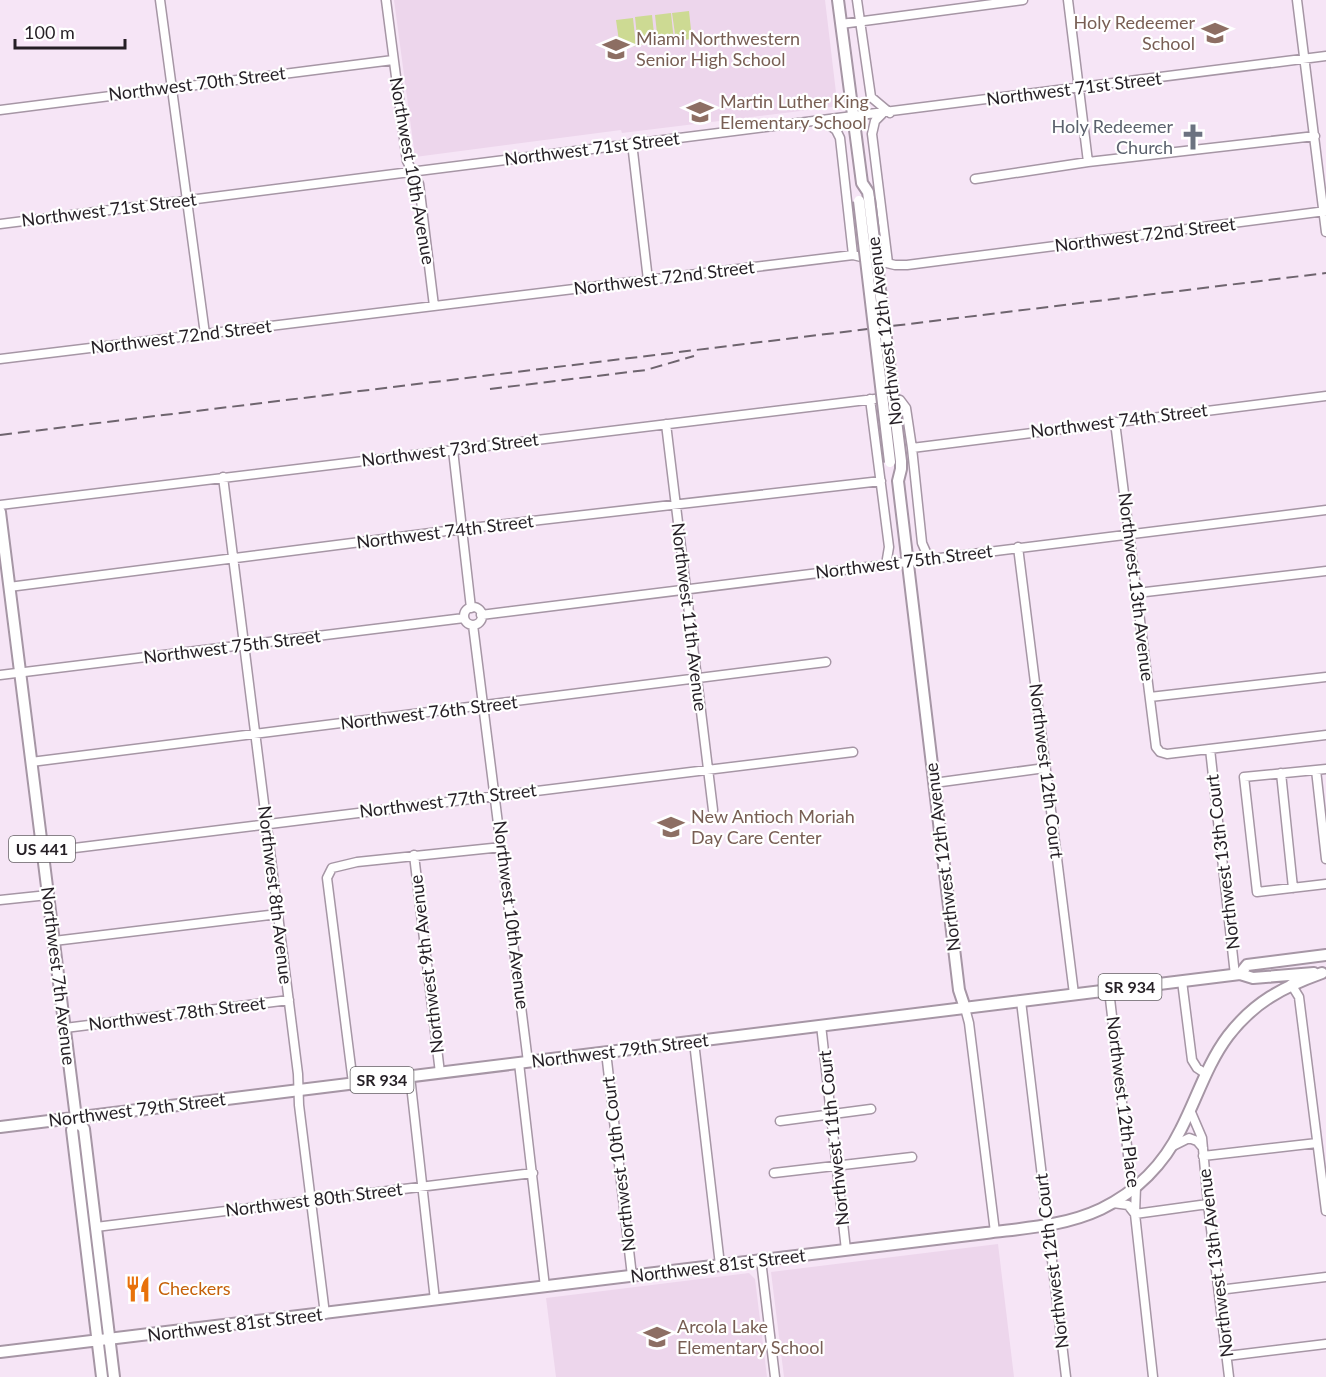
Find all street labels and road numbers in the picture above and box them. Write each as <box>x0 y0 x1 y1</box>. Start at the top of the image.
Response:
street label: Northwest 70th Street <box>107 61 287 105</box>
street label: Northwest 71st Street <box>985 66 1163 110</box>
street label: Northwest 10th Avenue <box>386 75 440 266</box>
street label: Northwest 71st Street <box>503 126 681 170</box>
street label: Northwest 71st Street <box>20 187 198 231</box>
street label: Northwest 72nd Street <box>1053 212 1237 256</box>
street label: Northwest 12th Avenue <box>862 235 907 427</box>
street label: Northwest 72nd Street <box>572 255 756 299</box>
street label: Northwest 72nd Street <box>89 314 273 358</box>
street label: Northwest 74th Street <box>1029 398 1209 442</box>
street label: Northwest 73rd Street <box>360 427 540 471</box>
street label: Northwest 13th Avenue <box>1114 491 1159 683</box>
street label: Northwest 74th Street <box>355 509 535 553</box>
street label: Northwest 11th Avenue <box>667 521 712 713</box>
street label: Northwest 75th Street <box>814 539 994 583</box>
street label: Northwest 75th Street <box>142 624 322 668</box>
street label: Northwest 12th Court <box>1025 682 1069 860</box>
street label: Northwest 76th Street <box>339 690 519 734</box>
street label: Northwest 12th Avenue <box>920 761 965 953</box>
street label: Northwest 13th Court <box>1200 773 1244 951</box>
street label: Northwest 77th Street <box>358 778 538 822</box>
street label: Northwest 8th Avenue <box>254 804 298 985</box>
street label: Northwest 10th Avenue <box>489 819 534 1011</box>
road number: US 441 <box>9 836 75 862</box>
street label: Northwest 9th Avenue <box>404 874 448 1055</box>
street label: Northwest 7th Avenue <box>37 885 81 1066</box>
road number: SR 934 <box>1098 974 1162 1000</box>
street label: Northwest 78th Street <box>87 991 267 1035</box>
street label: Northwest 12th Place <box>1103 1015 1145 1189</box>
street label: Northwest 79th Street <box>530 1028 710 1072</box>
street label: Northwest 11th Court <box>813 1049 853 1227</box>
road number: SR 934 <box>350 1067 413 1093</box>
street label: Northwest 10th Court <box>596 1075 640 1253</box>
street label: Northwest 79th Street <box>47 1087 227 1131</box>
street label: Northwest 13th Avenue <box>1193 1167 1238 1359</box>
street label: Northwest 12th Court <box>1029 1172 1073 1350</box>
street label: Northwest 80th Street <box>224 1177 404 1221</box>
street label: Northwest 81st Street <box>629 1243 807 1287</box>
street label: Northwest 81st Street <box>146 1302 324 1346</box>

